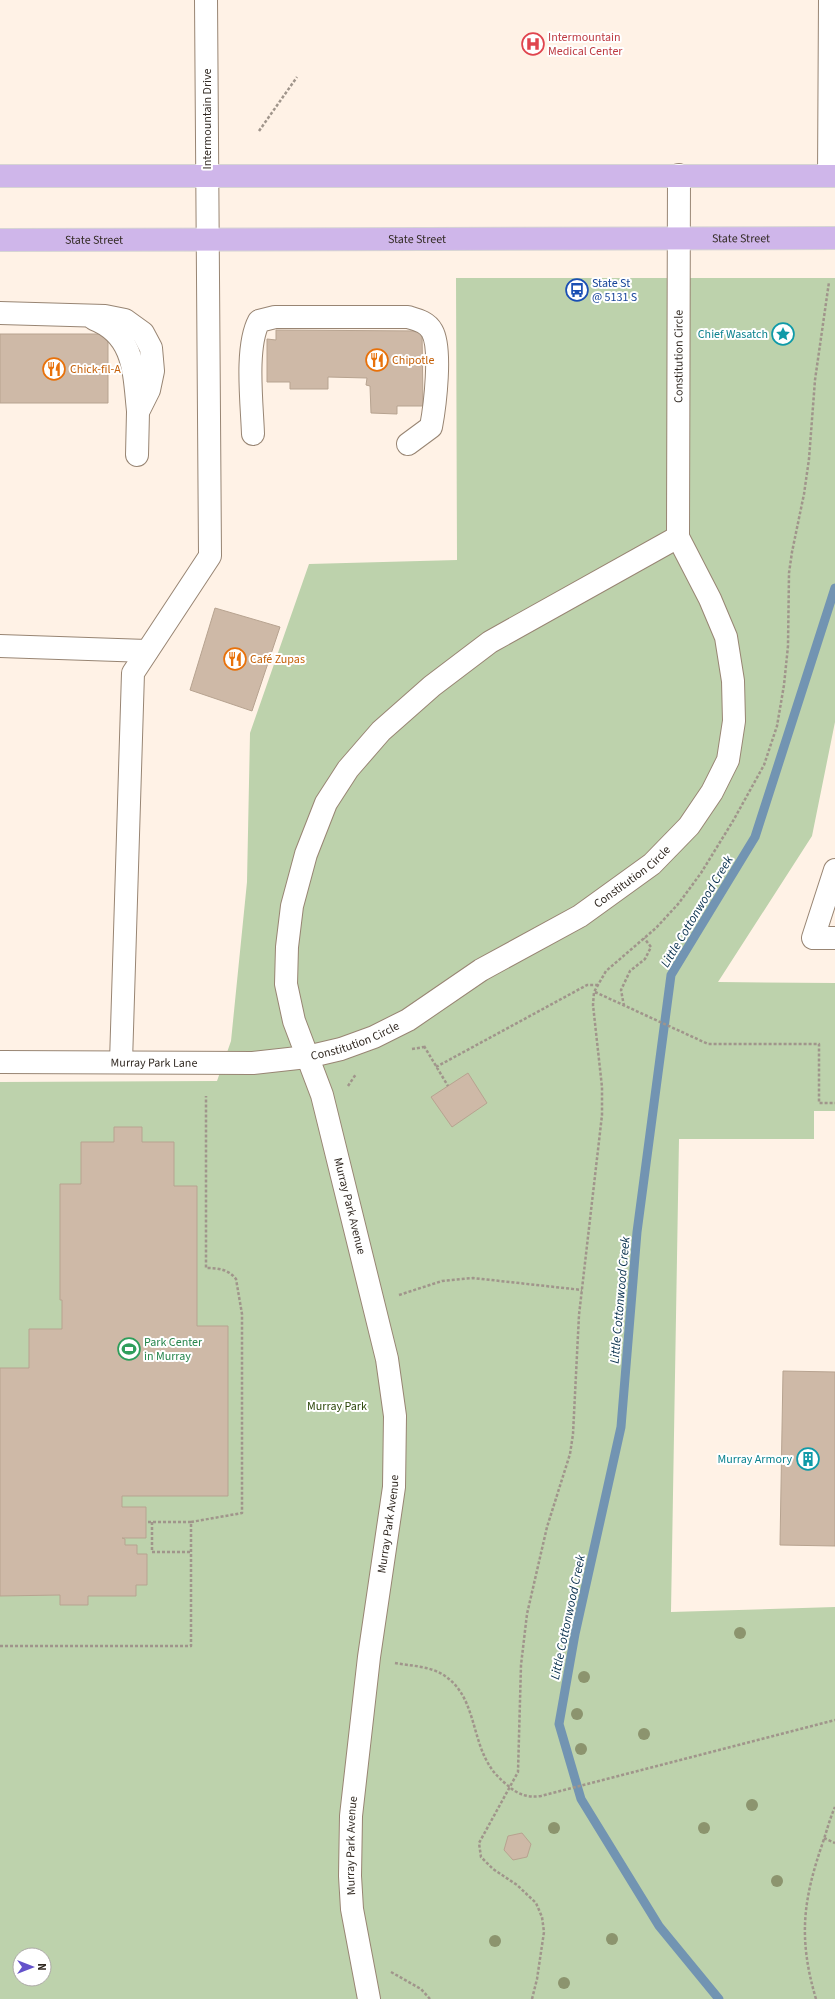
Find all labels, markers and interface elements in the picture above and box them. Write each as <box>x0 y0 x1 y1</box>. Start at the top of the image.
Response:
place label: Intermountain Medical Center <box>548 29 623 60</box>
hospital icon: Intermountain Medical Center <box>520 31 546 57</box>
street label: Intermountain Drive <box>199 68 216 170</box>
street label: State Street <box>712 230 770 247</box>
street label: State Street <box>388 231 446 248</box>
street label: State Street <box>65 232 123 249</box>
place label: State St @ 5131 S <box>592 275 637 306</box>
bus stop icon: State St @ 5131 S <box>564 277 590 303</box>
street label: Constitution Circle <box>670 310 688 403</box>
place icon: Chief Wasatch <box>770 321 796 347</box>
place label: Chief Wasatch <box>698 326 768 343</box>
restaurant icon: Chipotle <box>364 347 390 373</box>
place label: Chipotle <box>392 352 434 369</box>
restaurant icon: Chick-fil-A <box>41 356 67 382</box>
place label: Chick-fil-A <box>70 361 121 378</box>
restaurant icon: Café Zupas <box>222 646 248 672</box>
place label: Café Zupas <box>250 651 305 668</box>
street label: Constitution Circle <box>591 842 675 912</box>
water label: Little Cottonwood Creek <box>656 852 738 971</box>
street label: Constitution Circle <box>309 1018 402 1065</box>
street label: Murray Park Lane <box>111 1054 197 1072</box>
street label: Murray Park Avenue <box>329 1156 370 1256</box>
water label: Little Cottonwood Creek <box>605 1235 635 1364</box>
place label: Park Center in Murray <box>144 1334 203 1365</box>
sports icon: Park Center in Murray <box>116 1336 142 1362</box>
park label: Murray Park <box>307 1398 367 1415</box>
building icon: Murray Armory <box>795 1446 821 1472</box>
place label: Murray Armory <box>717 1451 792 1468</box>
street label: Murray Park Avenue <box>373 1475 403 1575</box>
water label: Little Cottonwood Creek <box>546 1552 590 1681</box>
street label: Murray Park Avenue <box>342 1795 362 1896</box>
north arrow <box>12 1947 52 1987</box>
text: N <box>34 1963 49 1971</box>

